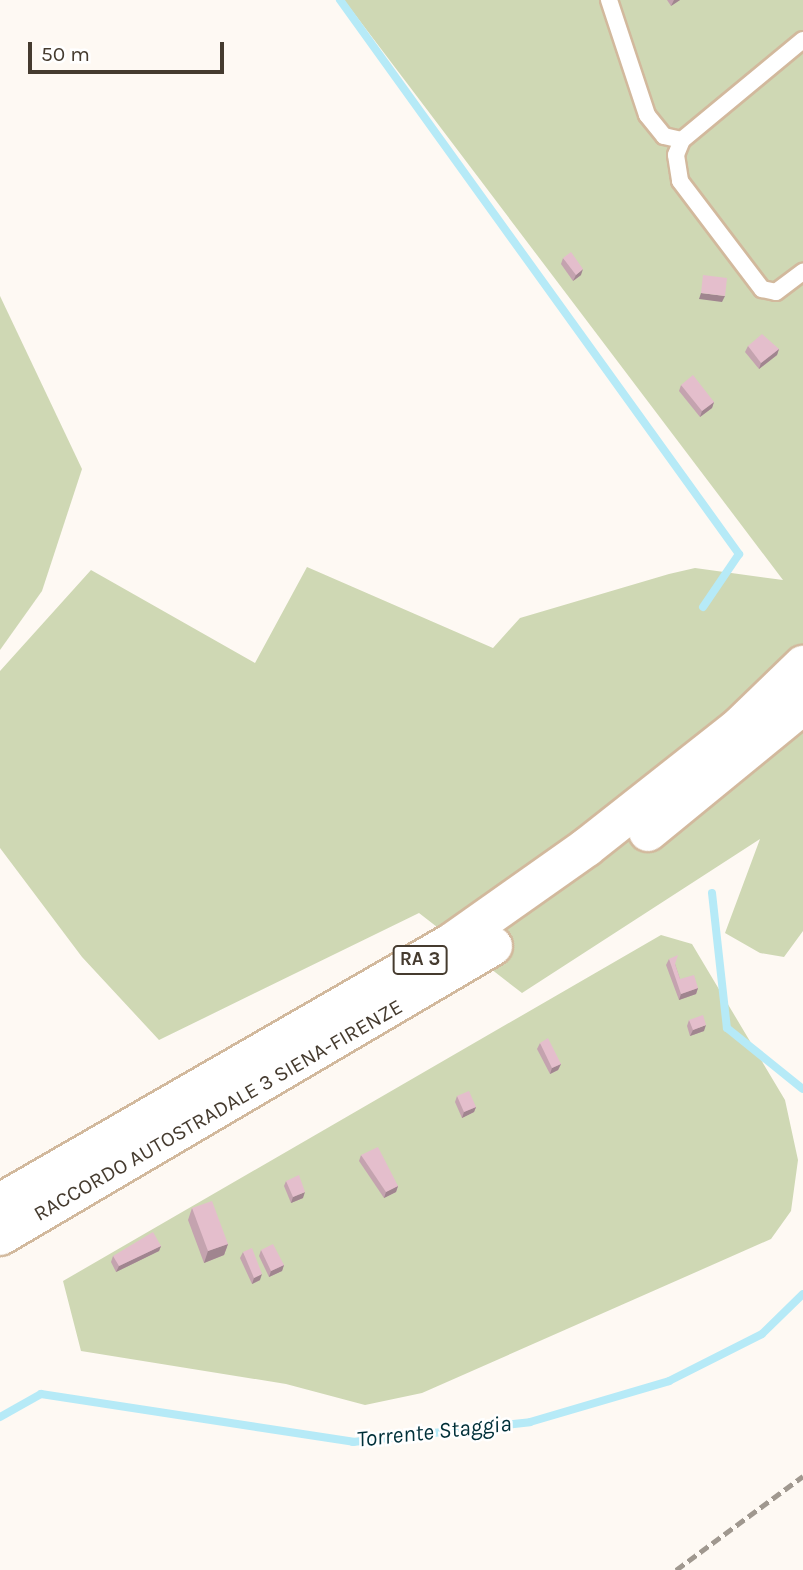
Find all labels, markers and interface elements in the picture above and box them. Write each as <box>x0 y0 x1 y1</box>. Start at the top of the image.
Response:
scale bar <box>32 28 228 72</box>
text: 50 m <box>41 42 90 66</box>
road number: RA 3 <box>392 944 448 976</box>
street label: RACCORDO AUTOSTRADALE 3 SIENA-FIRENZE <box>29 994 407 1226</box>
water label: Torrente Staggia <box>355 1410 513 1454</box>

